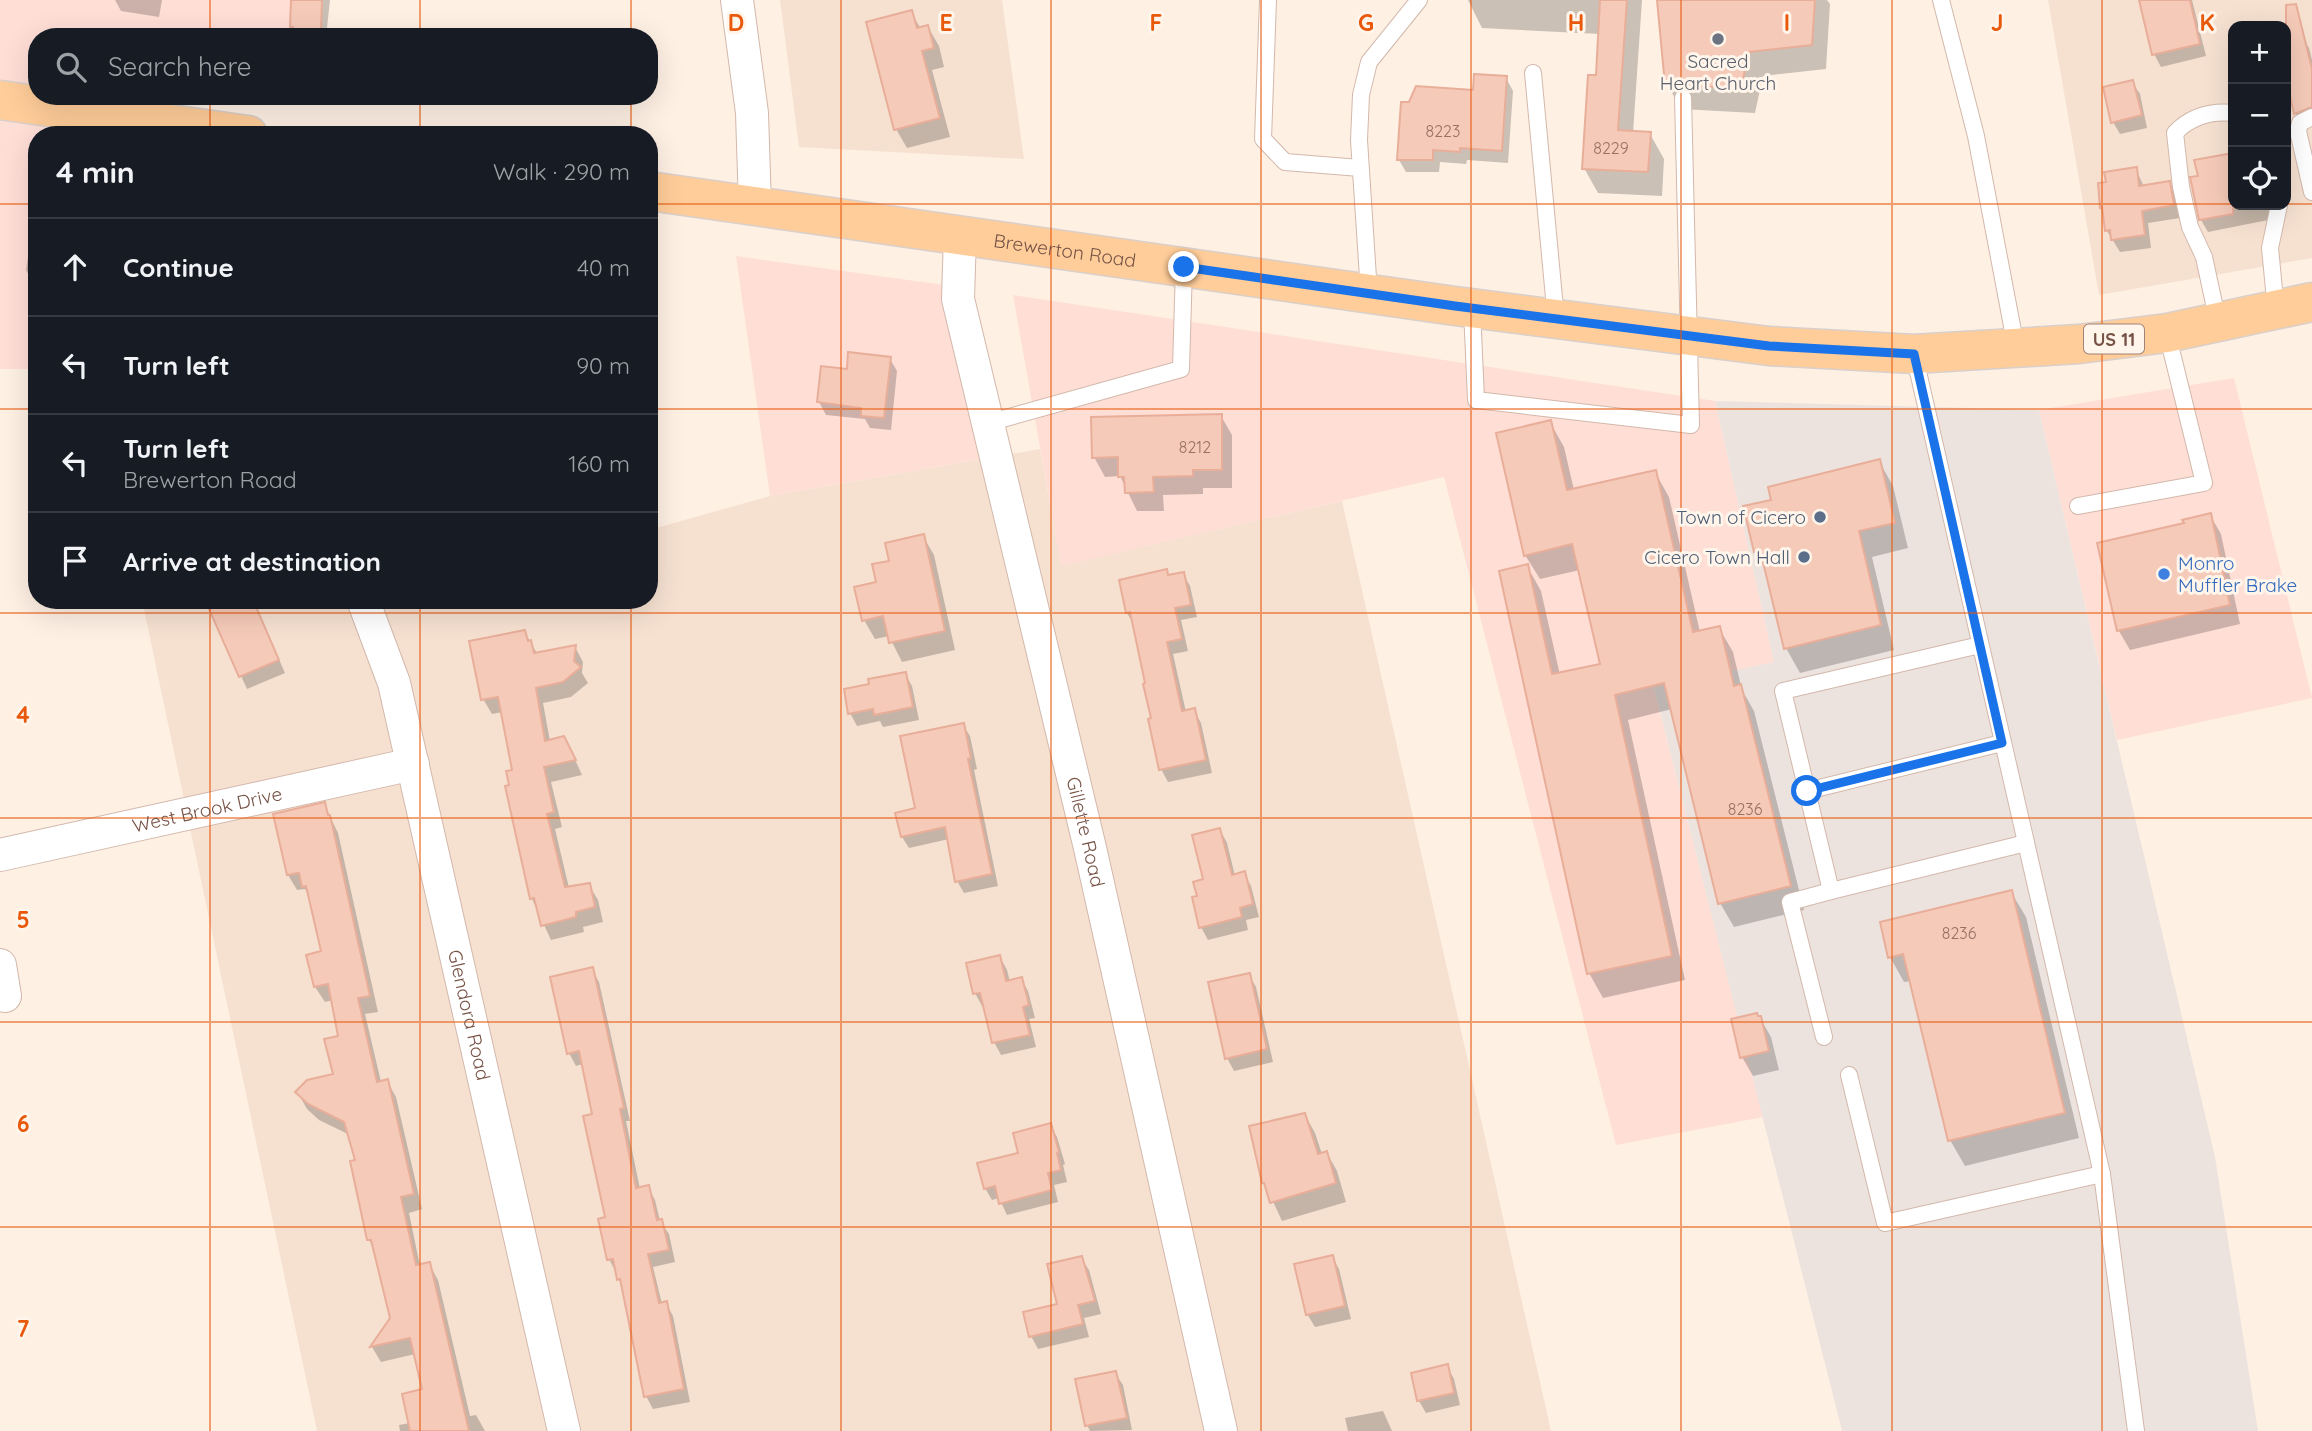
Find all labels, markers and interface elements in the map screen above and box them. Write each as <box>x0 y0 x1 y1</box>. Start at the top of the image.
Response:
text: D <box>728 8 744 37</box>
text: E <box>939 8 953 37</box>
text: F <box>1150 8 1162 37</box>
text: G <box>1358 8 1374 37</box>
text: H <box>1568 8 1584 37</box>
text: I <box>1784 8 1790 37</box>
text: J <box>1991 8 2003 37</box>
text: K <box>2199 8 2215 37</box>
map controls <box>2228 21 2291 210</box>
button: + <box>2228 21 2291 84</box>
search box <box>28 28 658 105</box>
marker: Sacred Heart Church <box>1710 31 1726 47</box>
icon: search <box>52 48 90 86</box>
place label: Sacred Heart Church <box>1660 49 1776 95</box>
text: Search here <box>108 50 252 83</box>
button: − <box>2228 84 2291 147</box>
house number: 8223 <box>1426 121 1460 141</box>
house number: 8229 <box>1593 138 1629 158</box>
button: locate <box>2228 147 2291 210</box>
text: 4 min <box>56 153 135 191</box>
text: Walk · 290 m <box>493 157 630 186</box>
street label: Brewerton Road <box>992 228 1138 272</box>
icon: ahead <box>56 248 94 286</box>
text: Continue <box>123 251 234 284</box>
route end <box>1168 251 1199 282</box>
text: 40 m <box>577 253 630 282</box>
road number: US 11 <box>2084 324 2144 354</box>
icon: left <box>56 346 94 384</box>
text: Turn left <box>123 349 230 382</box>
text: 90 m <box>576 351 630 380</box>
text: Turn left <box>123 432 230 465</box>
house number: 8212 <box>1179 437 1211 457</box>
icon: left <box>56 444 94 482</box>
text: 160 m <box>568 449 630 478</box>
text: Brewerton Road <box>123 465 297 494</box>
place label: Town of Cicero <box>1676 505 1806 529</box>
marker: Town of Cicero <box>1812 509 1828 525</box>
icon: arrive <box>56 542 94 580</box>
text: Arrive at destination <box>123 545 381 578</box>
place label: Cicero Town Hall <box>1644 545 1790 569</box>
marker: Cicero Town Hall <box>1796 549 1812 565</box>
place label: Monro Muffler Brake <box>2178 551 2297 597</box>
marker: Monro Muffler Brake <box>2156 566 2172 582</box>
text: 4 <box>16 700 30 729</box>
street label: Gillette Road <box>1061 774 1110 889</box>
route start <box>1791 775 1822 806</box>
street label: West Brook Drive <box>130 781 284 838</box>
house number: 8236 <box>1728 799 1763 819</box>
text: 5 <box>16 905 30 934</box>
house number: 8236 <box>1942 923 1977 943</box>
street label: Glendora Road <box>443 947 496 1082</box>
text: 6 <box>17 1109 29 1138</box>
text: 7 <box>17 1314 30 1343</box>

